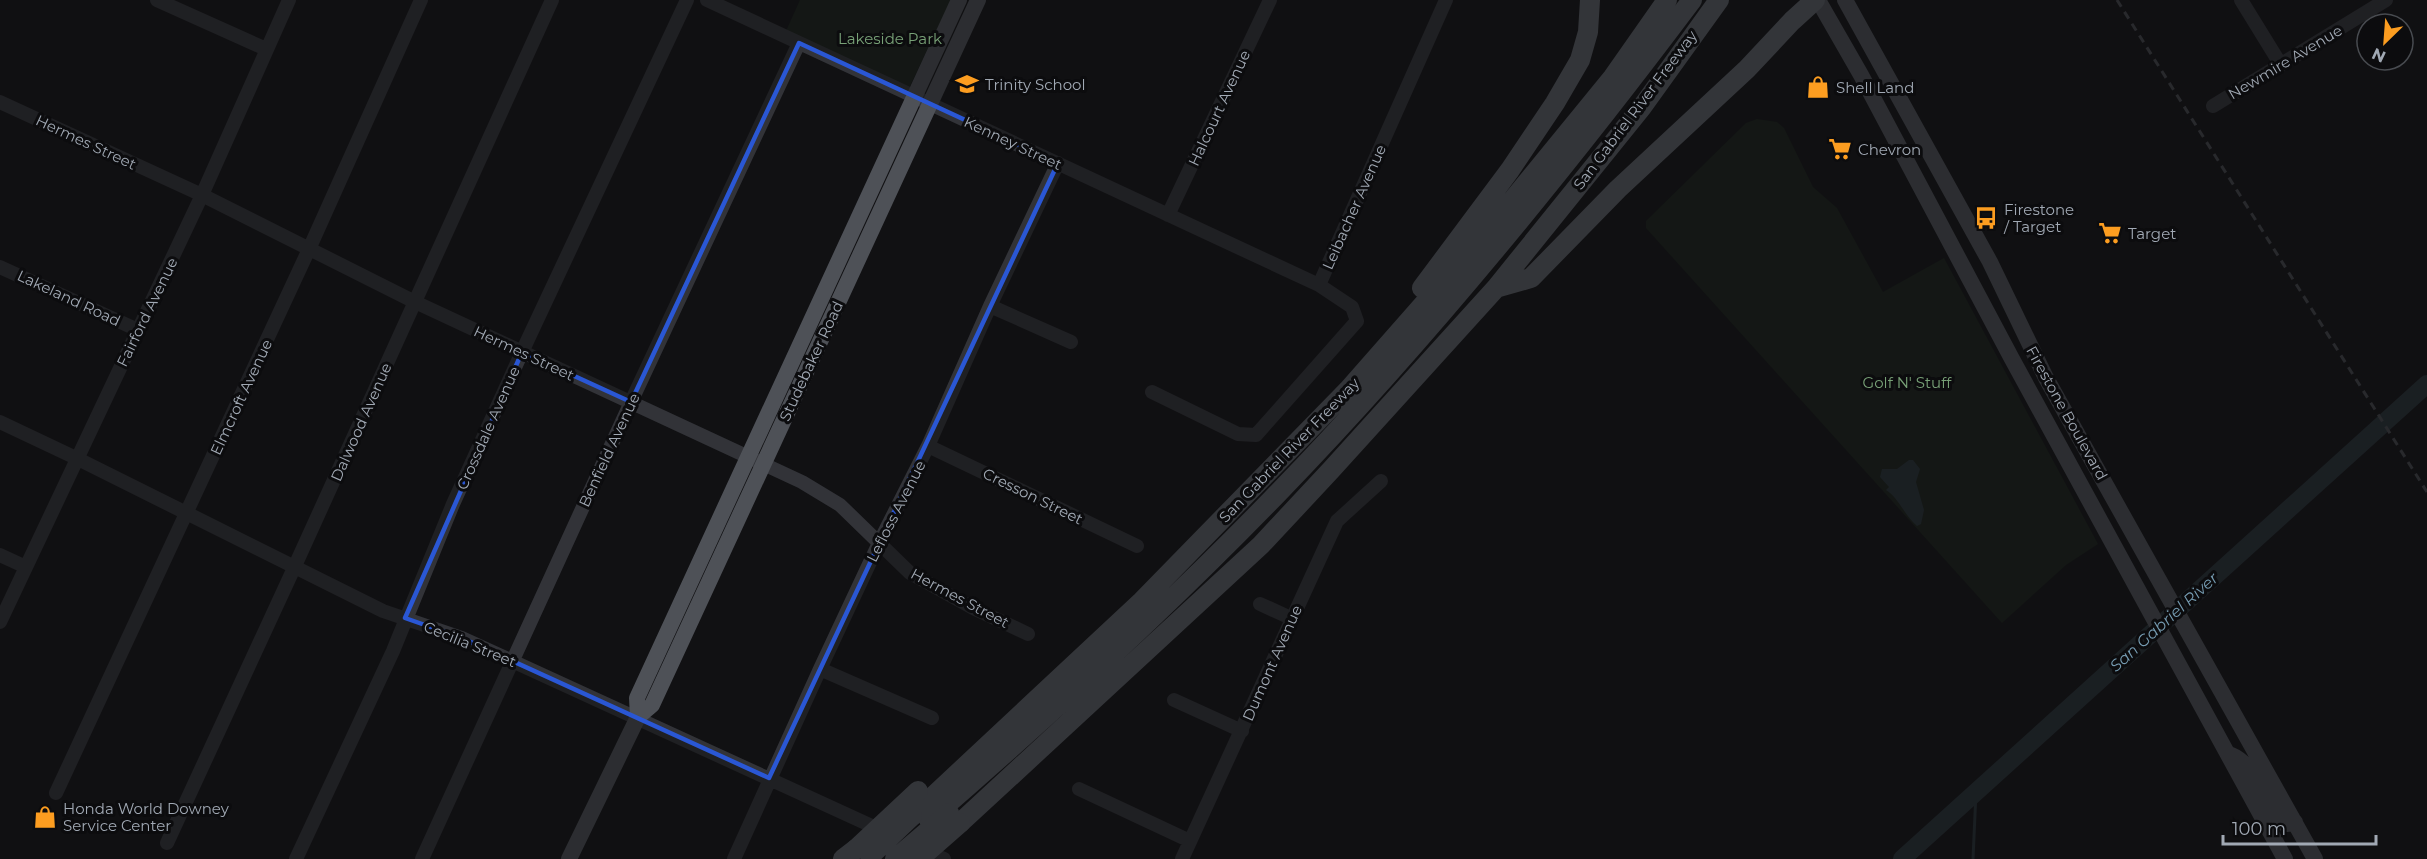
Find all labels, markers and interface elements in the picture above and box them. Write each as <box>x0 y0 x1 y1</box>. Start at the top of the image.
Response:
north arrow <box>2355 12 2415 72</box>
street label: Newmire Avenue <box>2225 20 2345 104</box>
street label: San Gabriel River Freeway <box>1569 26 1702 193</box>
park label: Lakeside Park <box>838 29 942 48</box>
text: N <box>2369 44 2389 66</box>
street label: Halcourt Avenue <box>1184 47 1254 169</box>
school or university icon: Trinity School <box>954 71 980 97</box>
shop icon: Shell Land <box>1805 74 1831 100</box>
place label: Trinity School <box>985 75 1086 94</box>
place label: Shell Land <box>1836 78 1914 97</box>
street label: Hermes Street <box>33 110 139 174</box>
street label: Kenney Street <box>961 112 1065 174</box>
supermarket icon: Chevron <box>1827 136 1853 162</box>
place label: Chevron <box>1858 140 1921 159</box>
street label: Leibacher Avenue <box>1318 142 1390 272</box>
place label: Firestone / Target <box>2003 200 2074 236</box>
bus stop icon: Firestone / Target <box>1973 205 1999 231</box>
supermarket icon: Target <box>2097 220 2123 246</box>
place label: Target <box>2128 224 2176 243</box>
street label: Fairford Avenue <box>112 254 182 370</box>
street label: Lakeland Road <box>14 266 124 330</box>
street label: Studebaker Road <box>775 298 847 424</box>
street label: Hermes Street <box>471 321 577 385</box>
street label: Elmcroft Avenue <box>206 336 276 458</box>
street label: Firestone Boulevard <box>2022 343 2112 483</box>
street label: Dalwood Avenue <box>326 360 396 484</box>
street label: Crossdale Avenue <box>452 363 524 493</box>
street label: San Gabriel River Freeway <box>1215 373 1364 526</box>
park label: Golf N' Stuff <box>1863 373 1952 392</box>
street label: Benfield Avenue <box>574 390 644 510</box>
street label: Lefloss Avenue <box>862 457 930 565</box>
street label: Cresson Street <box>980 464 1086 528</box>
street label: Hermes Street <box>908 564 1012 632</box>
water label: San Gabriel River <box>2106 568 2222 676</box>
street label: Dumont Avenue <box>1238 602 1306 724</box>
street label: Cecilia Street <box>421 617 519 671</box>
place label: Honda World Downey Service Center <box>63 799 230 835</box>
shop icon: Honda World Downey Service Center <box>32 804 58 830</box>
scale bar <box>2223 808 2376 846</box>
text: 100 m <box>2232 818 2286 840</box>

